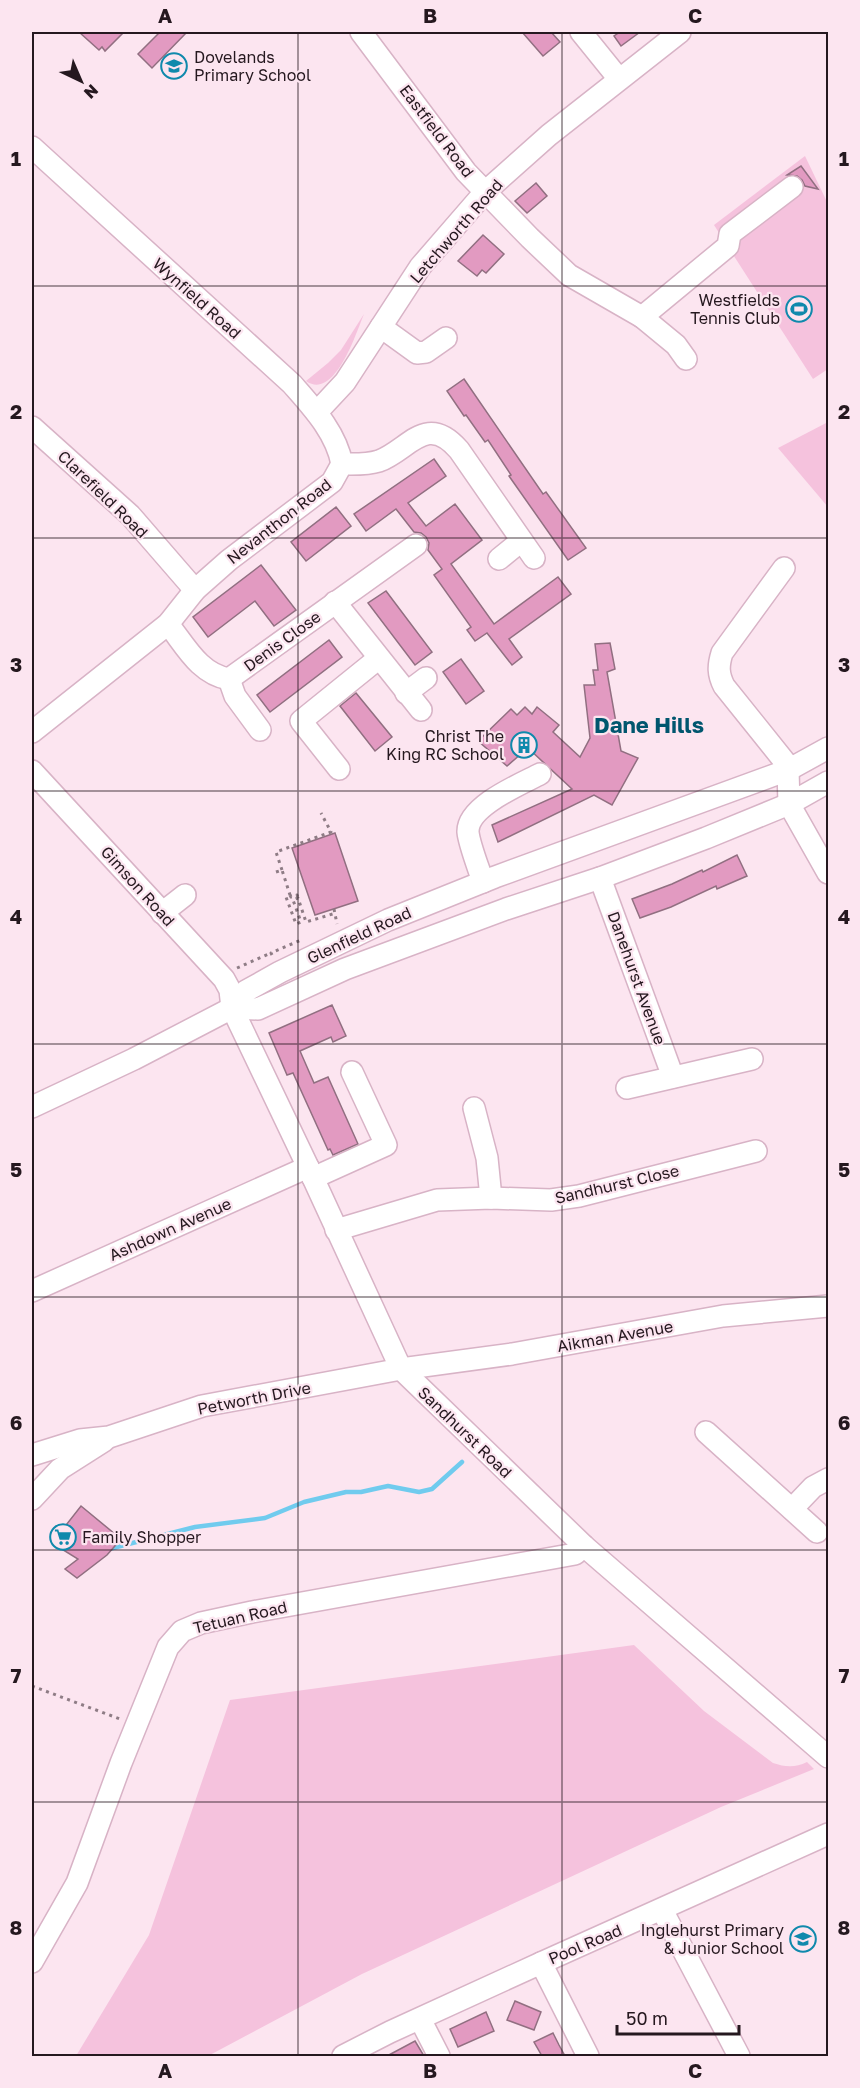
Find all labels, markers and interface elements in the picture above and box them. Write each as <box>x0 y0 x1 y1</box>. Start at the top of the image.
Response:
text: A <box>158 3 172 27</box>
text: B <box>423 3 437 27</box>
text: C <box>688 3 702 27</box>
place label: Dovelands Primary School <box>194 47 311 85</box>
north arrow <box>51 51 111 111</box>
school or university icon: Dovelands Primary School <box>159 51 189 81</box>
text: N <box>80 80 103 103</box>
street label: Eastfield Road <box>396 81 478 181</box>
text: 1 <box>11 146 21 170</box>
text: 1 <box>839 146 849 170</box>
street label: Letchworth Road <box>405 175 507 287</box>
street label: Wynfield Road <box>149 253 245 343</box>
place label: Westfields Tennis Club <box>690 290 780 328</box>
sports icon: Westfields Tennis Club <box>784 294 814 324</box>
text: 2 <box>10 399 22 423</box>
text: 2 <box>838 399 850 423</box>
street label: Clarefield Road <box>54 446 152 542</box>
street label: Nevanthon Road <box>223 474 335 568</box>
street label: Denis Close <box>240 606 324 676</box>
text: 3 <box>10 652 22 676</box>
text: 3 <box>838 652 850 676</box>
district label: Dane Hills <box>594 711 704 738</box>
place label: Christ The King RC School <box>386 726 504 764</box>
building icon: Christ The King RC School <box>509 730 539 760</box>
street label: Gimson Road <box>97 842 179 930</box>
street label: Glenfield Road <box>304 902 414 968</box>
text: 4 <box>10 904 22 928</box>
text: 4 <box>838 904 850 928</box>
street label: Danehurst Avenue <box>604 909 670 1047</box>
text: 5 <box>10 1157 22 1181</box>
text: 5 <box>838 1157 850 1181</box>
street label: Sandhurst Close <box>553 1160 681 1208</box>
street label: Ashdown Avenue <box>106 1193 234 1265</box>
street label: Aikman Avenue <box>555 1316 675 1356</box>
street label: Petworth Drive <box>196 1377 312 1419</box>
street label: Sandhurst Road <box>414 1382 516 1482</box>
text: 6 <box>10 1410 22 1434</box>
text: 6 <box>838 1410 850 1434</box>
supermarket icon: Family Shopper <box>48 1522 78 1552</box>
place label: Family Shopper <box>82 1527 201 1547</box>
street label: Tetuan Road <box>191 1596 289 1638</box>
text: 7 <box>11 1663 22 1687</box>
text: 7 <box>839 1663 850 1687</box>
text: 8 <box>10 1915 22 1939</box>
text: 8 <box>838 1915 850 1939</box>
street label: Pool Road <box>545 1920 625 1968</box>
place label: Inglehurst Primary & Junior School <box>641 1920 784 1958</box>
school or university icon: Inglehurst Primary & Junior School <box>788 1924 818 1954</box>
scale bar <box>617 1998 738 2036</box>
text: 50 m <box>626 2007 668 2029</box>
text: A <box>158 2058 172 2082</box>
text: B <box>423 2058 437 2082</box>
text: C <box>688 2058 702 2082</box>

